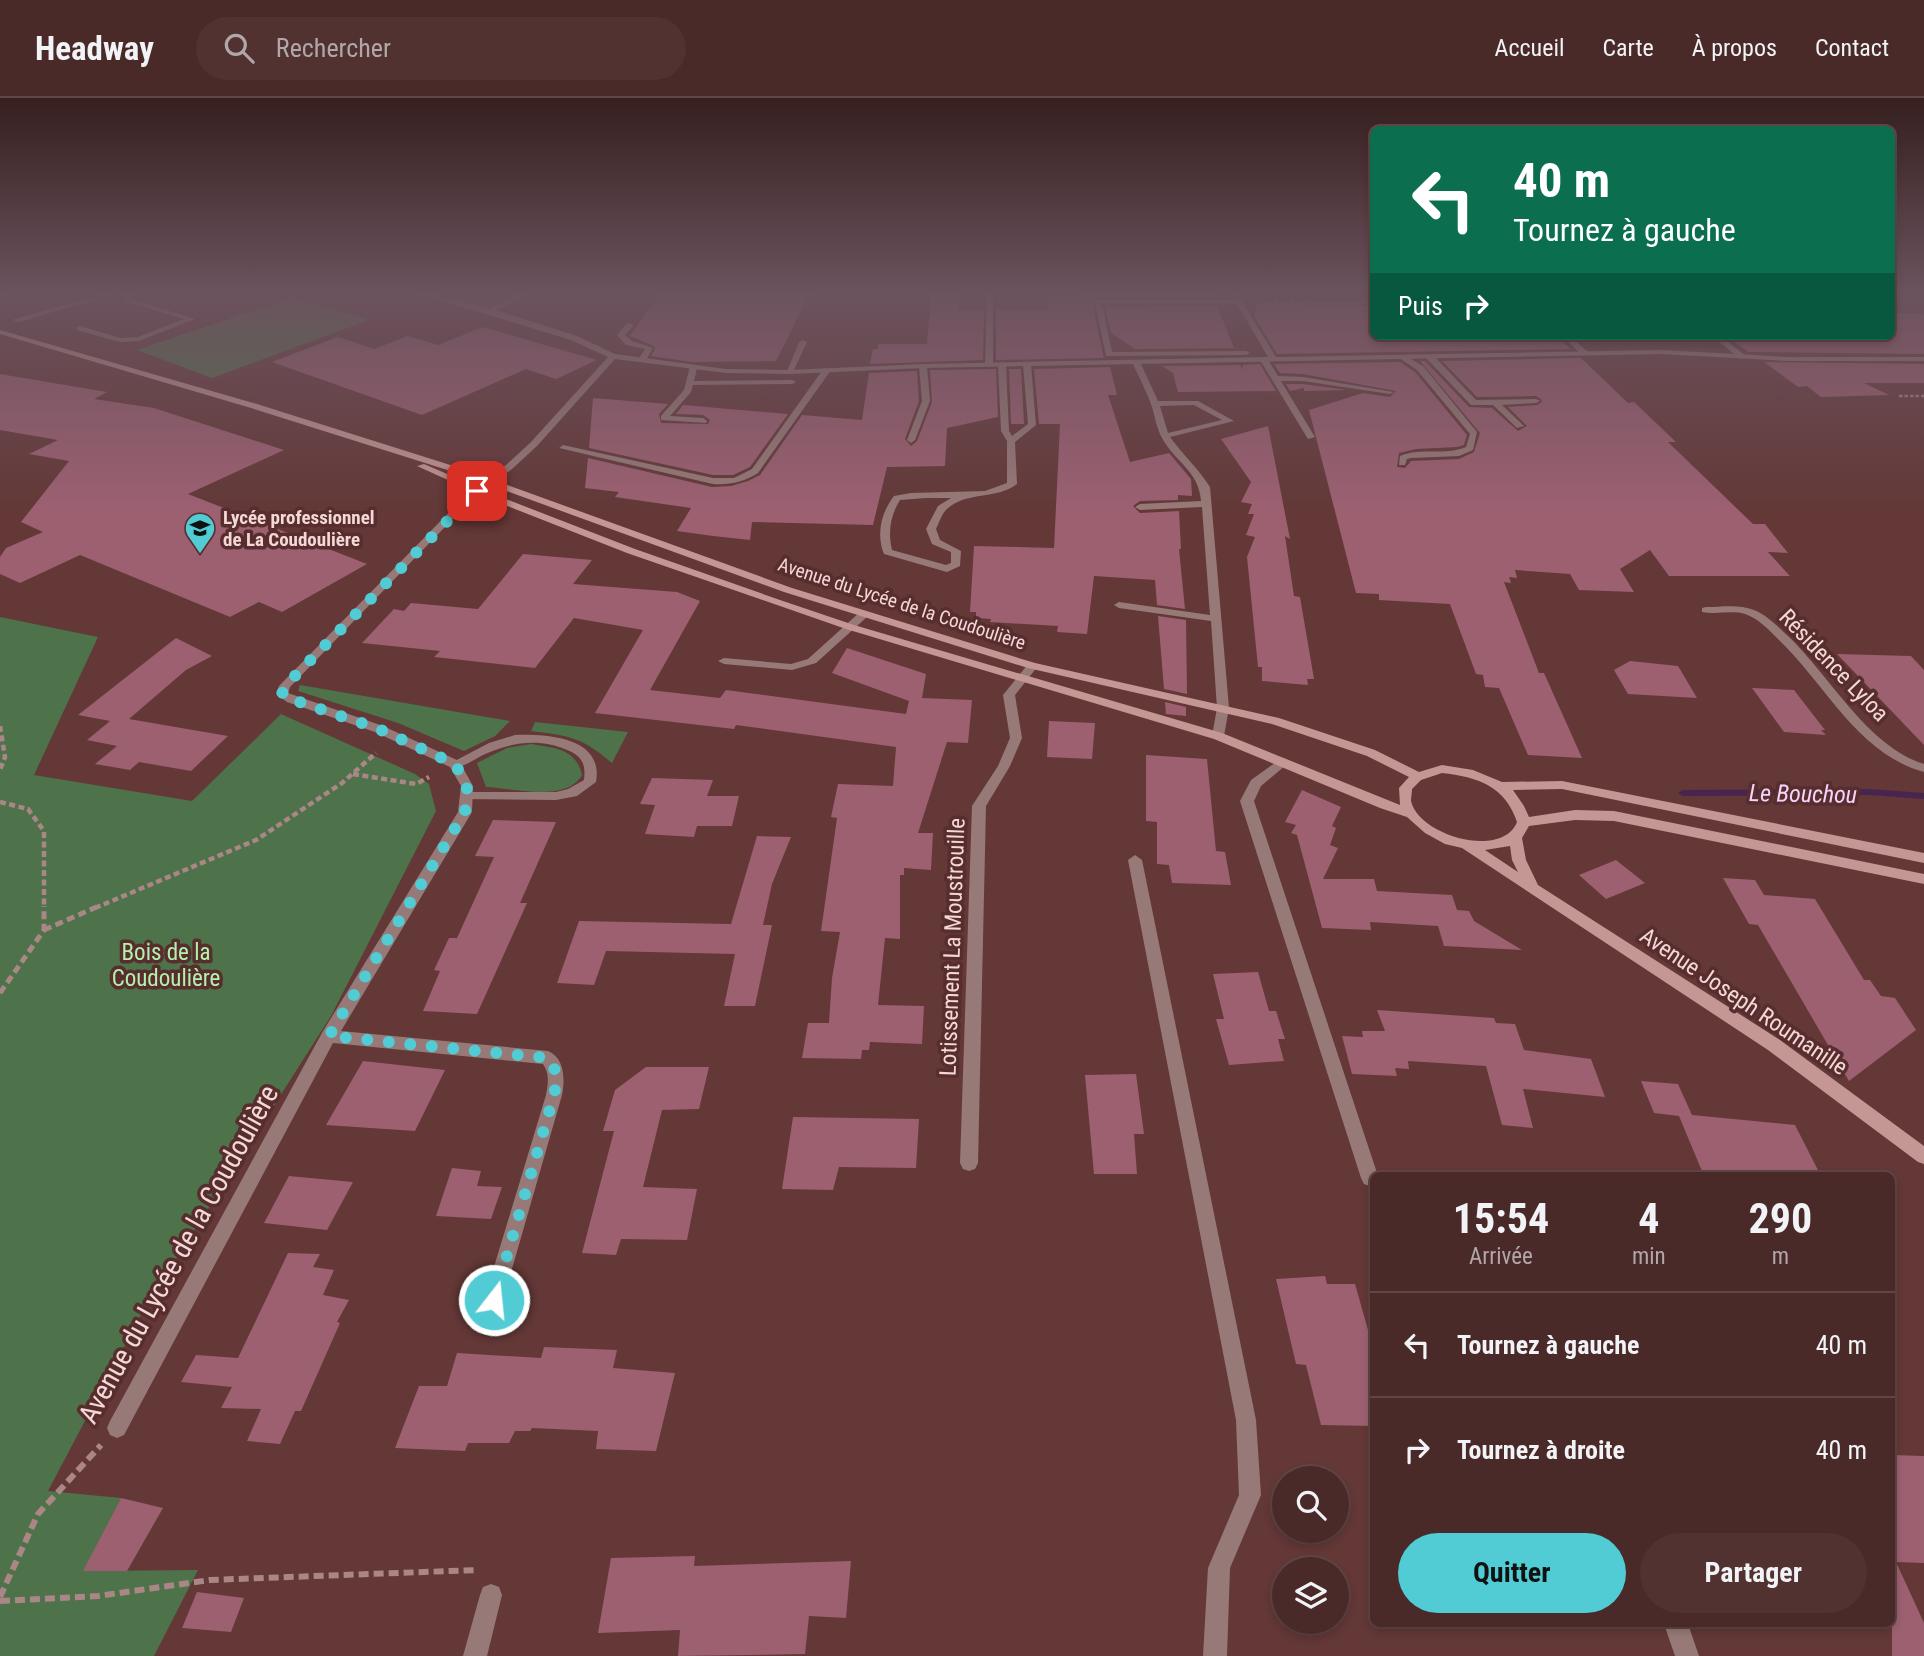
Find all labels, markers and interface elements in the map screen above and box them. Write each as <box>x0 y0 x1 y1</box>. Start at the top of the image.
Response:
search box <box>196 17 686 80</box>
text: Headway <box>35 29 154 68</box>
icon: search <box>220 29 258 67</box>
text: Rechercher <box>276 33 391 63</box>
text: Accueil <box>1495 34 1564 62</box>
text: Carte <box>1602 34 1654 62</box>
text: À propos <box>1692 34 1777 62</box>
text: Contact <box>1815 34 1889 62</box>
text: 40 m <box>1513 152 1610 209</box>
icon: left <box>1398 154 1489 245</box>
text: Tournez à gauche <box>1513 211 1736 249</box>
icon: right <box>1457 287 1495 325</box>
text: Puis <box>1398 291 1443 321</box>
pin <box>447 461 507 521</box>
icon: arrive <box>458 472 496 510</box>
place label: Lycée professionnel de La Coudoulière <box>223 506 375 551</box>
school or university icon: Lycée professionnel de La Coudoulière <box>183 511 217 555</box>
street label: Avenue du Lycée de la Coudoulière <box>775 553 1029 654</box>
street label: Résidence Lyloa <box>1773 604 1894 727</box>
water label: Le Bouchou <box>1749 779 1857 809</box>
street label: Lotissement La Moustrouille <box>935 817 970 1077</box>
street label: Avenue Joseph Roumanille <box>1635 922 1852 1081</box>
park label: Bois de la Coudoulière <box>112 939 220 992</box>
street label: Avenue du Lycée de la Coudoulière <box>72 1079 285 1429</box>
text: 15:54 <box>1453 1194 1549 1243</box>
text: 4 <box>1638 1194 1659 1243</box>
text: 290 <box>1748 1194 1812 1243</box>
text: Arrivée <box>1469 1243 1533 1270</box>
text: min <box>1632 1243 1666 1270</box>
text: m <box>1772 1243 1789 1270</box>
position arrow <box>457 1263 531 1337</box>
icon: left <box>1398 1326 1436 1364</box>
text: Tournez à gauche <box>1457 1330 1639 1360</box>
text: 40 m <box>1816 1330 1867 1360</box>
icon: right <box>1398 1431 1436 1469</box>
text: Tournez à droite <box>1457 1435 1625 1465</box>
text: 40 m <box>1816 1435 1867 1465</box>
map controls <box>1272 1466 1349 1634</box>
button: search <box>1272 1466 1349 1543</box>
button: Quitter <box>1398 1533 1626 1613</box>
button: Partager <box>1640 1533 1867 1613</box>
button: layers <box>1272 1557 1349 1634</box>

